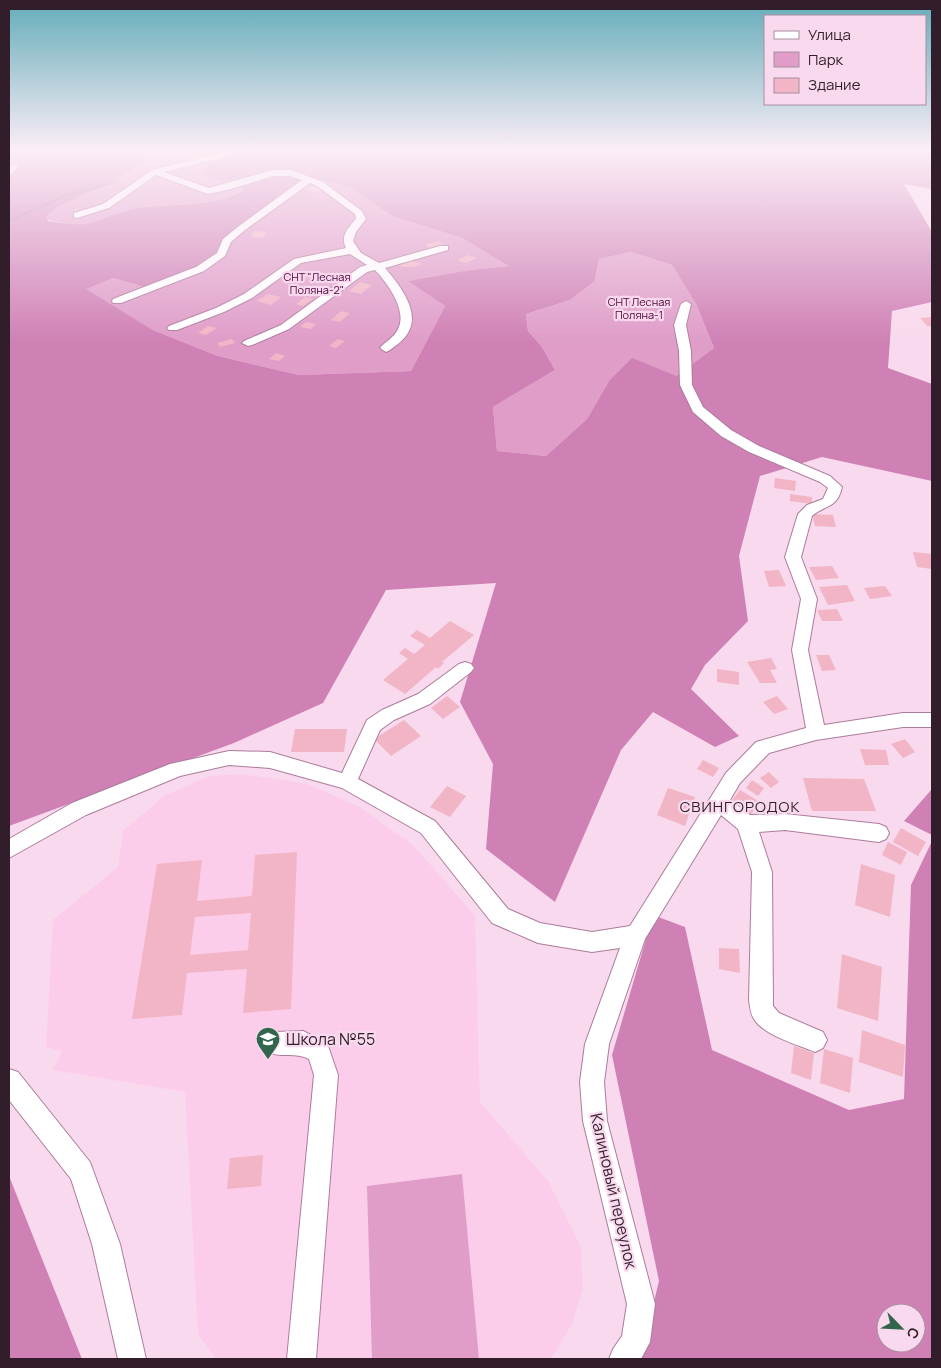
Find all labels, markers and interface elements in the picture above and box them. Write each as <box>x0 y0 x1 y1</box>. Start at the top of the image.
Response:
legend <box>764 15 926 105</box>
text: Улица <box>808 24 851 45</box>
text: Парк <box>808 49 844 70</box>
text: Здание <box>808 74 861 95</box>
park label: СНТ "Лесная Поляна-2" <box>283 269 351 297</box>
park label: СНТ Лесная Поляна-1 <box>608 294 670 322</box>
district label: СВИНГОРОДОК <box>680 796 800 817</box>
school or university icon: Школа №55 <box>255 1026 281 1060</box>
place label: Школа №55 <box>286 1028 375 1050</box>
street label: Калиновый переулок <box>585 1111 643 1272</box>
north arrow <box>876 1303 926 1353</box>
text: С <box>903 1325 924 1342</box>

